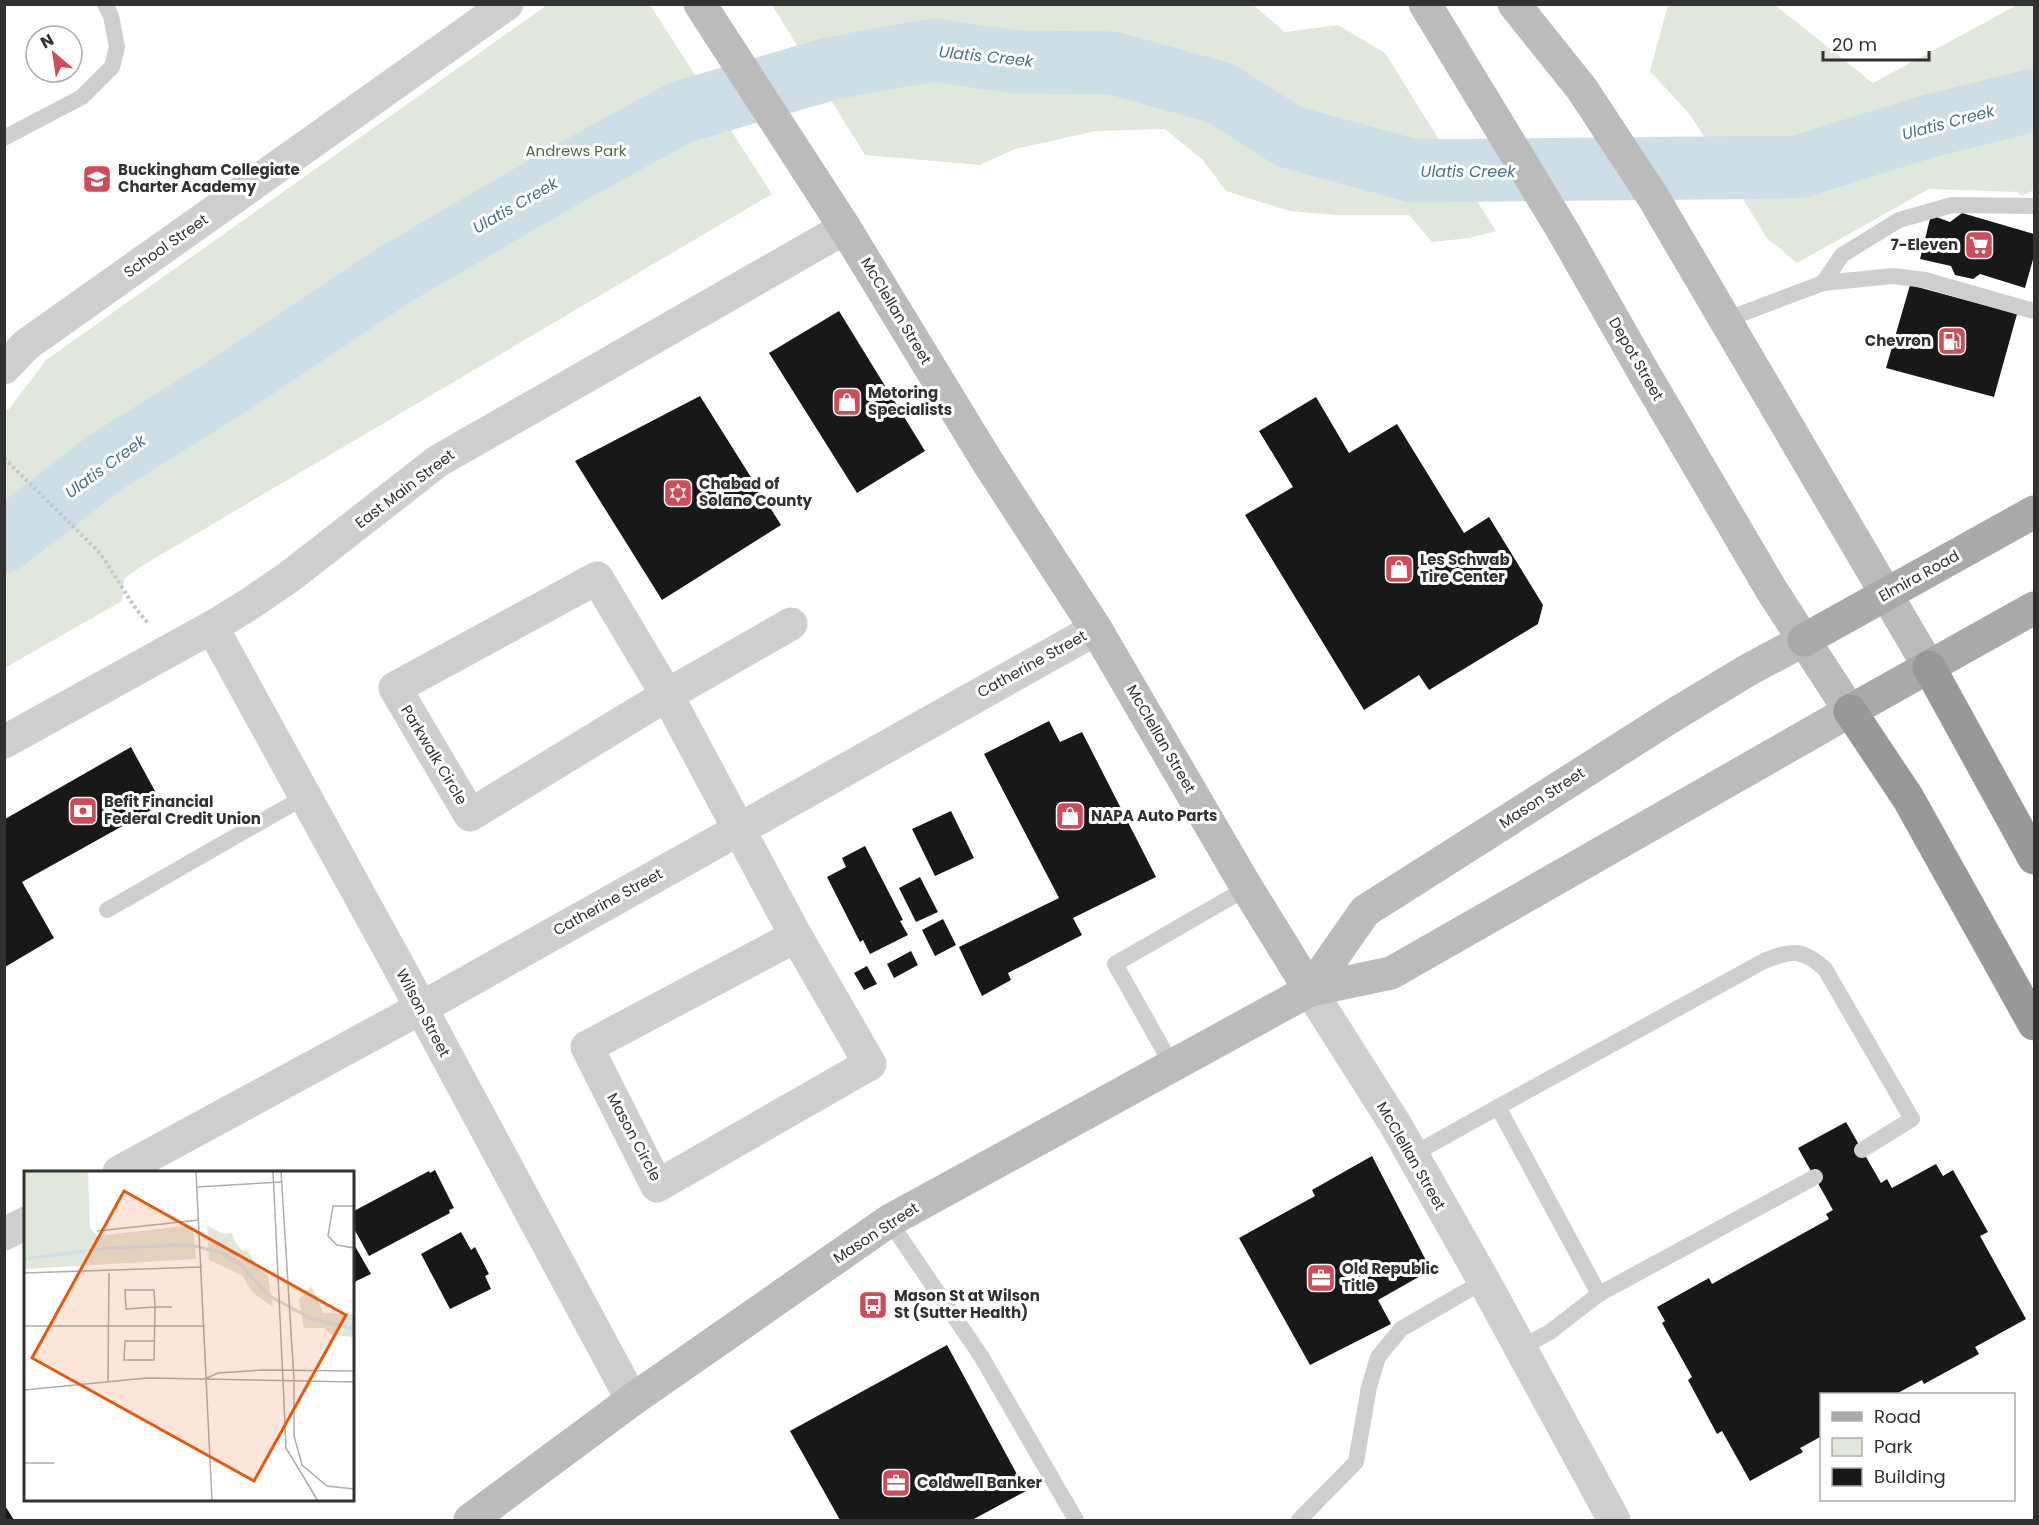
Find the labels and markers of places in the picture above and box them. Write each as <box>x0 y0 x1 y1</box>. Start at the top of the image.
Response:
place label: Buckingham Collegiate Charter Academy <box>118 159 300 197</box>
school or university icon: Buckingham Collegiate Charter Academy <box>81 163 113 195</box>
supermarket icon: 7-Eleven <box>1963 229 1995 261</box>
place label: 7-Eleven <box>1891 234 1958 255</box>
fuel station icon: Chevron <box>1936 325 1968 357</box>
place label: Chevron <box>1865 330 1931 351</box>
place label: Motoring Specialists <box>868 382 952 420</box>
shop icon: Motoring Specialists <box>831 386 863 418</box>
place label: Chabad of Solano County <box>699 473 813 511</box>
synagogue icon: Chabad of Solano County <box>662 477 694 509</box>
place label: Les Schwab Tire Center <box>1420 549 1510 587</box>
shop icon: Les Schwab Tire Center <box>1383 553 1415 585</box>
place label: Befit Financial Federal Credit Union <box>104 791 261 829</box>
bank icon: Befit Financial Federal Credit Union <box>67 795 99 827</box>
shop icon: NAPA Auto Parts <box>1054 800 1086 832</box>
place label: NAPA Auto Parts <box>1091 805 1217 826</box>
place label: Old Republic Title <box>1342 1258 1439 1296</box>
office icon: Old Republic Title <box>1305 1262 1337 1294</box>
place label: Mason St at Wilson St (Sutter Health) <box>894 1285 1040 1323</box>
bus stop icon: Mason St at Wilson St (Sutter Health) <box>857 1289 889 1321</box>
office icon: Coldwell Banker <box>880 1467 912 1499</box>
place label: Coldwell Banker <box>917 1472 1043 1493</box>

